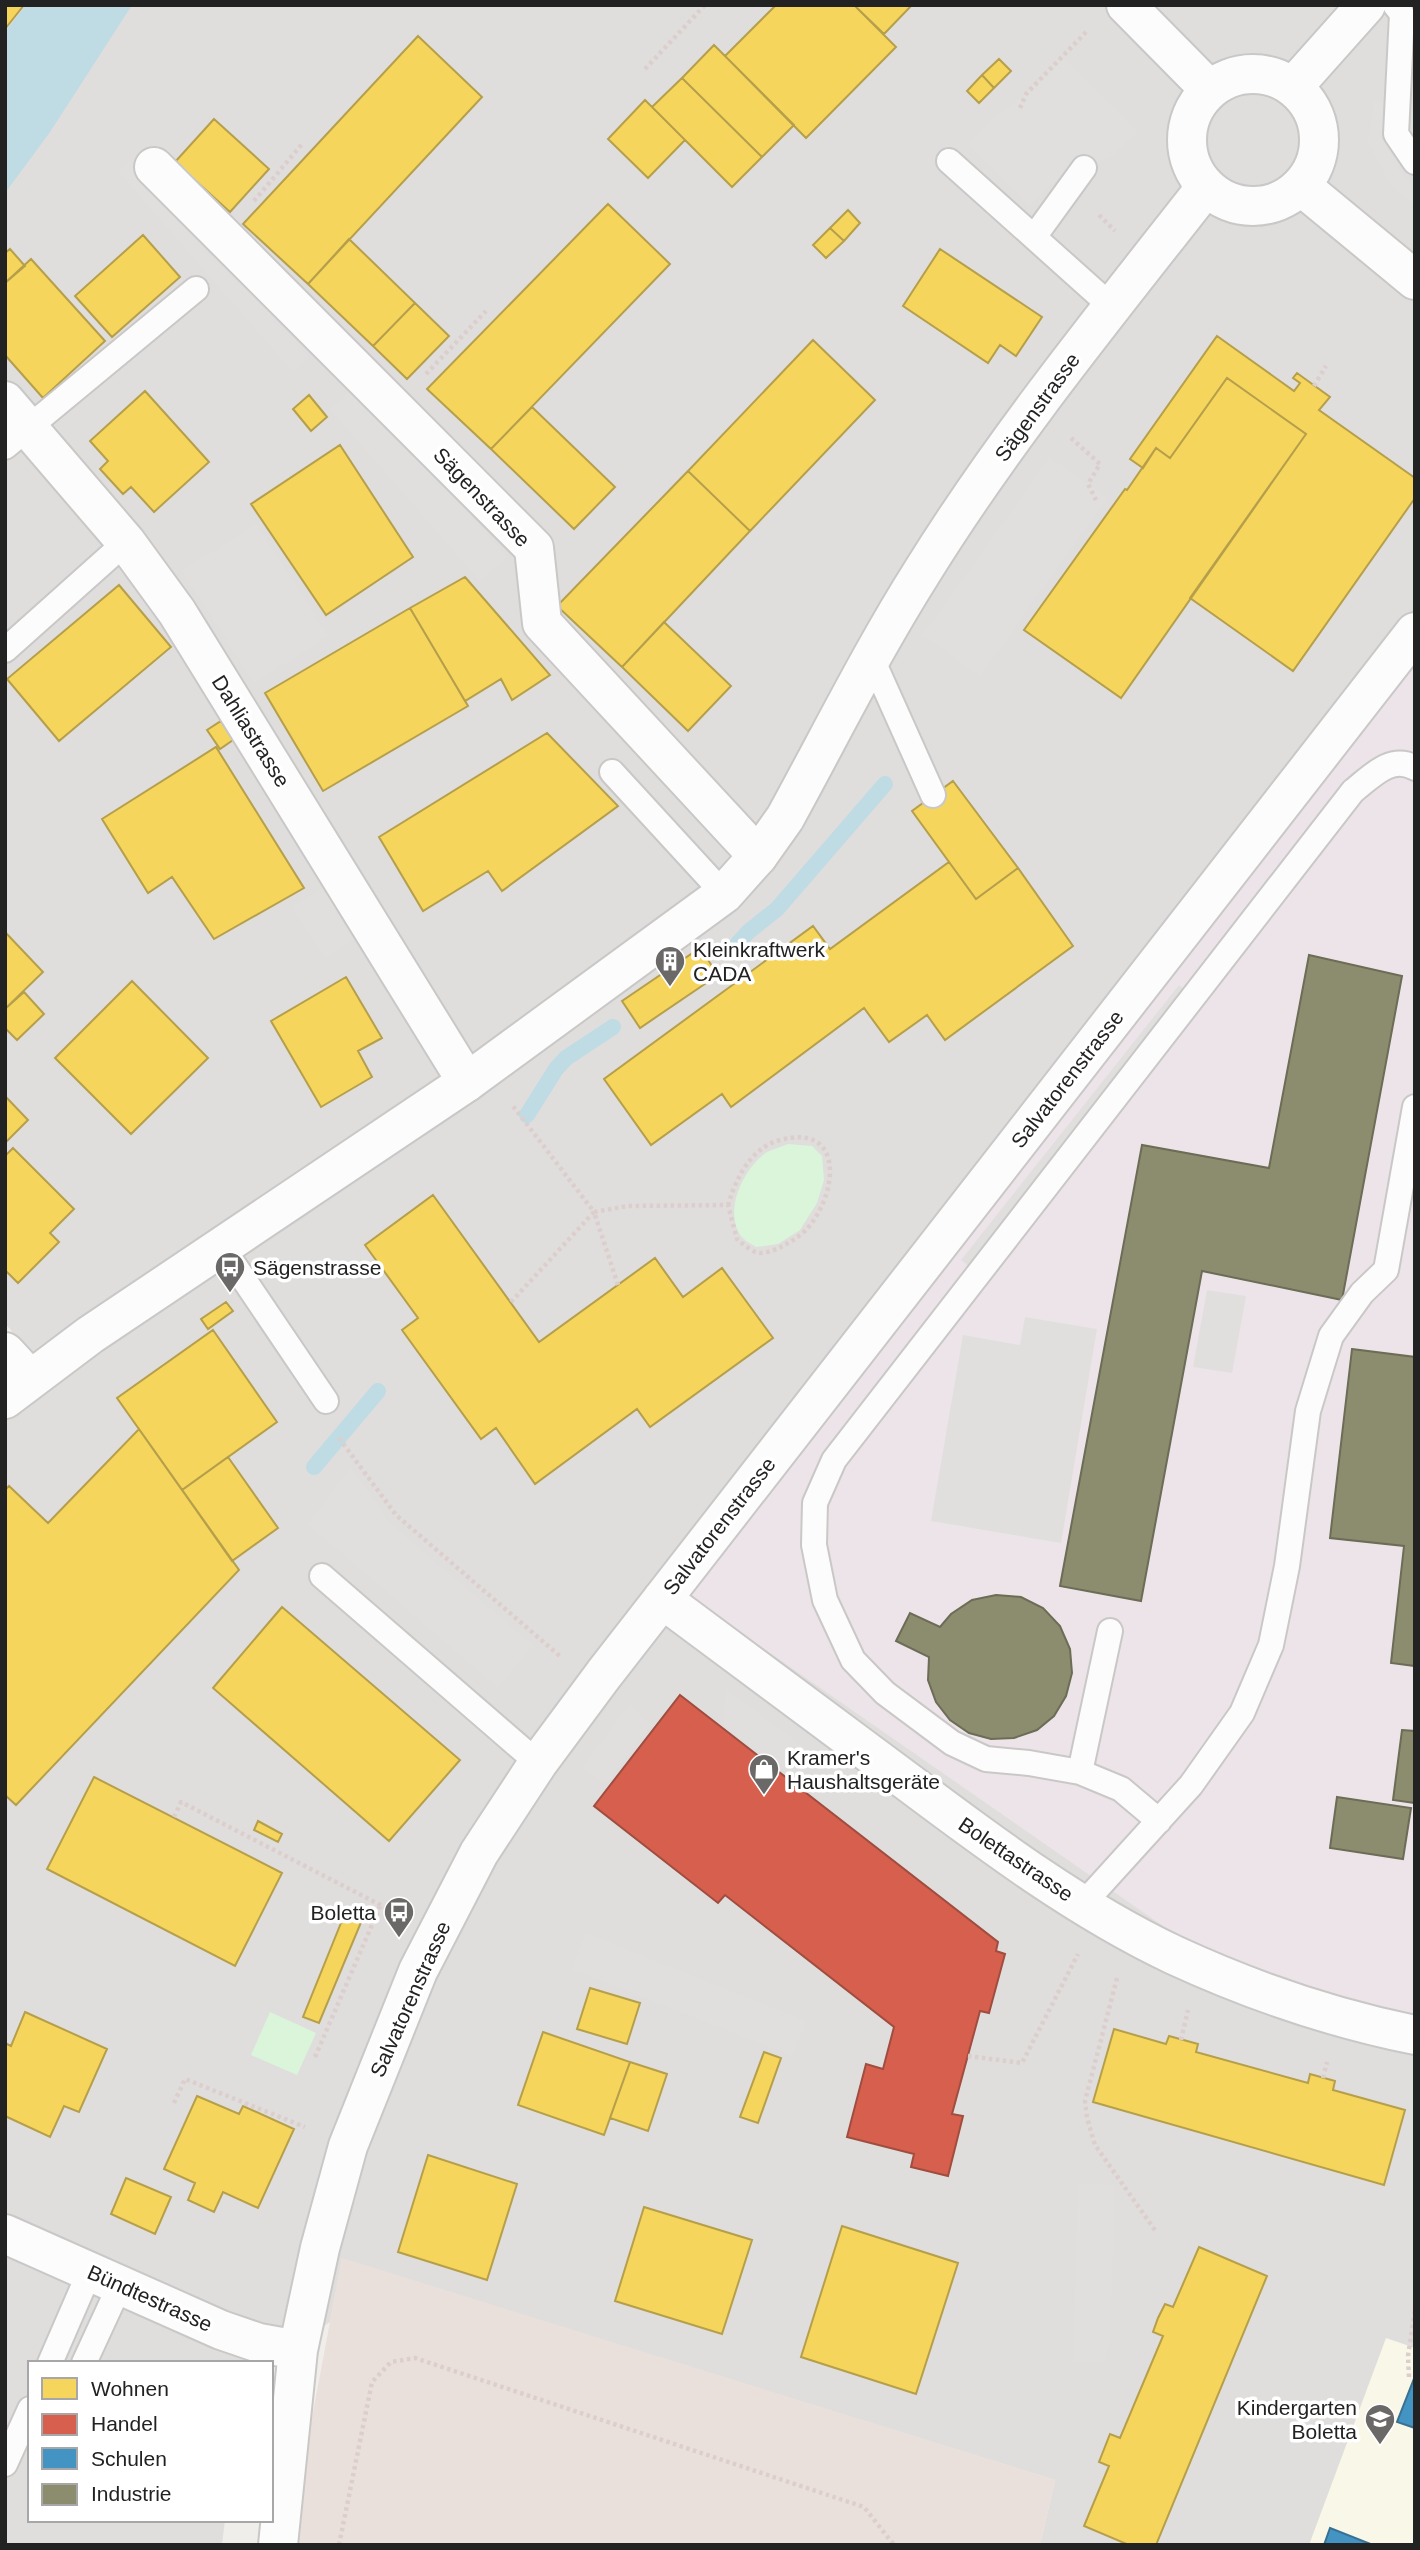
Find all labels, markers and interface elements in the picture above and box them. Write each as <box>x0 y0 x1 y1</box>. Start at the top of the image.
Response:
street label: Sägenstrasse <box>990 348 1084 466</box>
street label: Sägenstrasse <box>429 443 535 551</box>
street label: Dahliastrasse <box>208 671 294 791</box>
place label: Kleinkraftwerk CADA <box>693 938 825 985</box>
building icon: Kleinkraftwerk CADA <box>653 944 687 988</box>
street label: Salvatorenstrasse <box>1006 1006 1128 1152</box>
bus stop icon: Sägenstrasse <box>213 1250 247 1294</box>
place label: Sägenstrasse <box>253 1256 381 1279</box>
street label: Salvatorenstrasse <box>658 1453 780 1599</box>
place label: Kramer's Haushaltsgeräte <box>787 1746 940 1793</box>
shop icon: Kramer's Haushaltsgeräte <box>747 1752 781 1796</box>
street label: Bolettastrasse <box>954 1812 1078 1906</box>
bus stop icon: Boletta <box>382 1895 416 1939</box>
place label: Boletta <box>311 1901 376 1924</box>
street label: Salvatorenstrasse <box>365 1918 455 2080</box>
street label: Bündtestrasse <box>84 2260 216 2336</box>
legend <box>28 2361 273 2522</box>
text: Wohnen <box>91 2377 169 2400</box>
place label: Kindergarten Boletta <box>1237 2396 1357 2443</box>
school or university icon: Kindergarten Boletta <box>1363 2402 1397 2446</box>
text: Handel <box>91 2412 158 2435</box>
text: Schulen <box>91 2447 167 2470</box>
text: Industrie <box>91 2482 172 2505</box>

